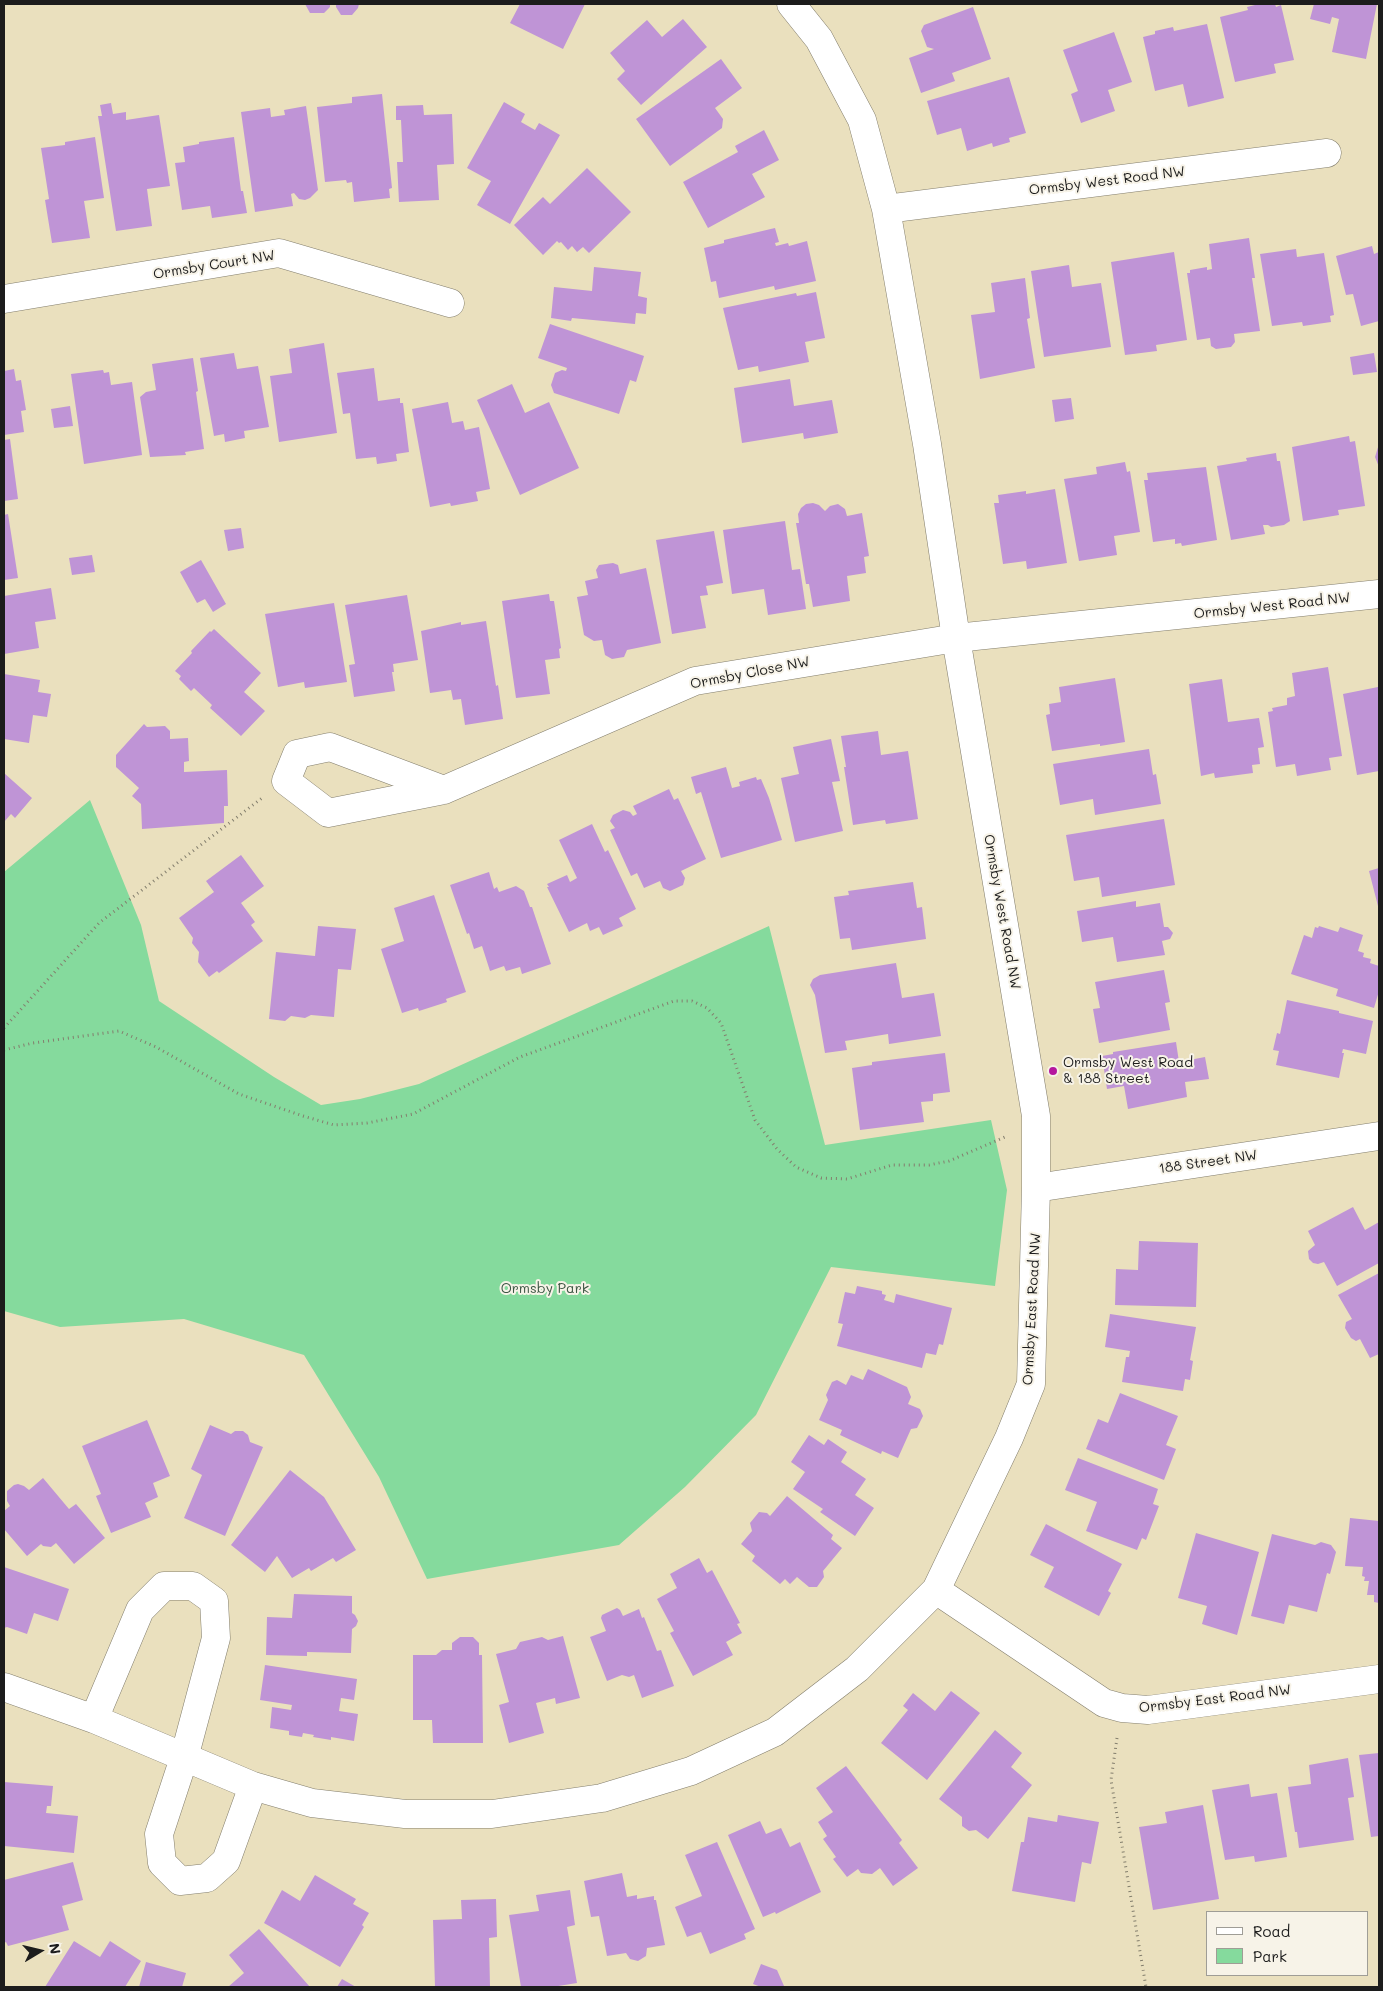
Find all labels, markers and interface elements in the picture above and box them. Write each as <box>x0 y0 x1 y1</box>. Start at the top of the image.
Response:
street label: Ormsby West Road NW <box>1028 163 1186 199</box>
street label: Ormsby Court NW <box>152 247 276 283</box>
street label: Ormsby West Road NW <box>1193 589 1351 623</box>
street label: Ormsby Close NW <box>689 653 811 693</box>
street label: Ormsby West Road NW <box>980 833 1024 991</box>
place label: Ormsby West Road & 188 Street <box>1063 1055 1193 1088</box>
marker: Ormsby West Road & 188 Street <box>1047 1065 1059 1077</box>
street label: 188 Street NW <box>1158 1147 1258 1177</box>
street label: Ormsby East Road NW <box>1020 1232 1044 1386</box>
park label: Ormsby Park <box>501 1281 589 1297</box>
street label: Ormsby East Road NW <box>1138 1681 1292 1717</box>
legend <box>1206 1911 1368 1976</box>
text: Road <box>1253 1921 1290 1941</box>
north arrow <box>15 1926 65 1976</box>
text: N <box>45 1942 66 1955</box>
text: Park <box>1253 1946 1287 1966</box>

